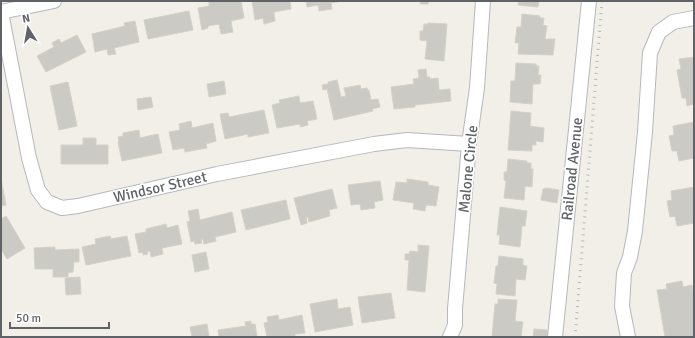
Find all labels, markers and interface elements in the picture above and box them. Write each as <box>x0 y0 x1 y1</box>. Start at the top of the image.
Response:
north arrow <box>8 8 48 48</box>
text: N <box>21 12 31 26</box>
street label: Railroad Avenue <box>558 116 586 222</box>
street label: Malone Circle <box>454 124 482 214</box>
street label: Windsor Street <box>112 168 208 206</box>
scale bar <box>10 304 109 330</box>
text: 50 m <box>16 311 41 326</box>

